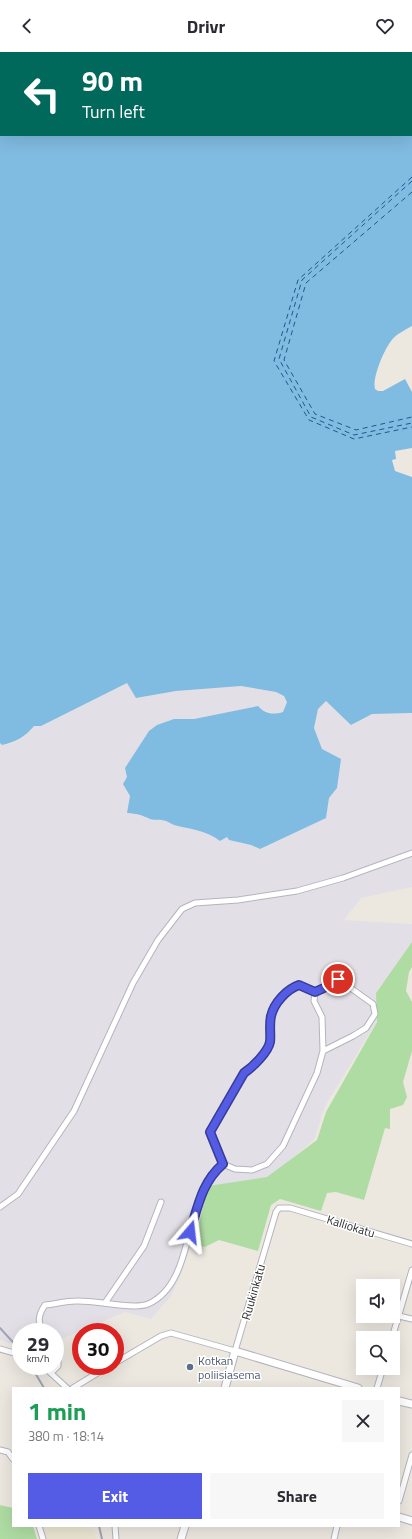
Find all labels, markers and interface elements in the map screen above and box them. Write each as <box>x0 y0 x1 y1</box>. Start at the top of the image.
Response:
text: Drivr <box>187 13 225 40</box>
icon: back <box>16 15 38 37</box>
icon: heart <box>374 15 396 37</box>
text: 90 m <box>82 59 143 102</box>
icon: left <box>16 68 68 120</box>
text: Turn left <box>82 98 145 125</box>
pin <box>321 962 355 996</box>
icon: arrive <box>327 968 349 990</box>
street label: Kalliokatu <box>324 1210 378 1242</box>
position arrow <box>169 1211 211 1253</box>
street label: Ruukinkatu <box>236 1262 270 1322</box>
map controls <box>356 1279 400 1375</box>
button: sound <box>356 1279 400 1323</box>
speed limit sign: 30 <box>72 1323 124 1375</box>
text: 29 <box>27 1328 49 1359</box>
button: search <box>356 1331 400 1375</box>
text: km/h <box>27 1351 49 1366</box>
place label: Kotkan poliisiasema <box>198 1351 261 1384</box>
marker: Kotkan poliisiasema <box>185 1362 195 1372</box>
text: 1 min <box>28 1393 86 1429</box>
button: close <box>342 1400 384 1442</box>
text: 380 m · 18:14 <box>28 1426 104 1446</box>
button: Exit <box>28 1473 202 1519</box>
button: Share <box>210 1473 384 1519</box>

